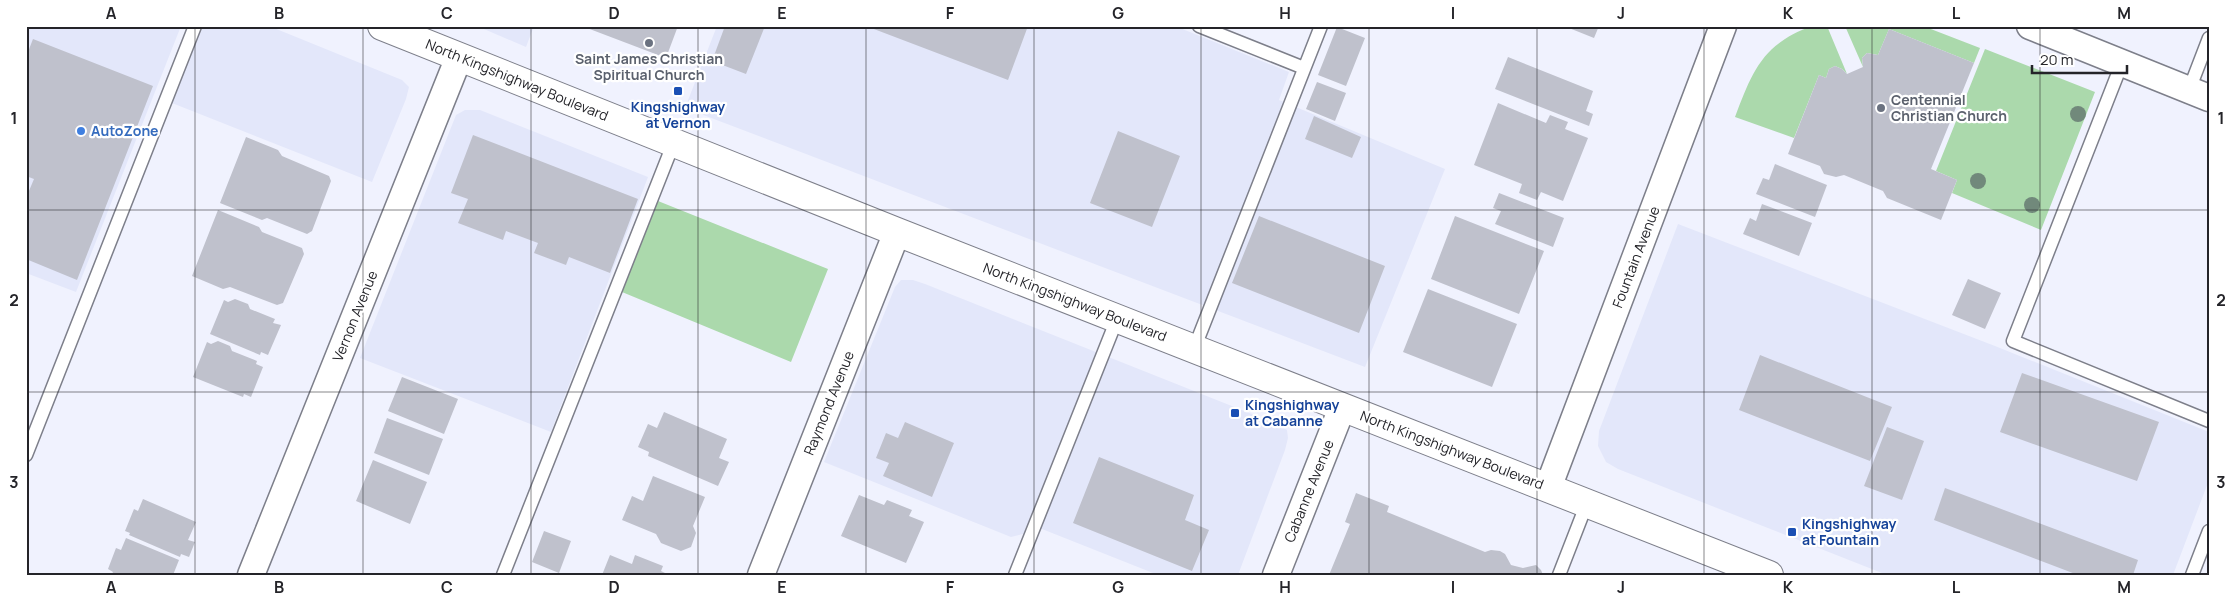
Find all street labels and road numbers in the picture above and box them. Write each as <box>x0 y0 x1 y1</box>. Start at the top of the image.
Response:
street label: North Kingshighway Boulevard <box>423 34 611 125</box>
street label: Fountain Avenue <box>1607 203 1664 310</box>
street label: North Kingshighway Boulevard <box>981 258 1170 345</box>
street label: Vernon Avenue <box>328 268 381 364</box>
street label: Raymond Avenue <box>799 348 858 458</box>
street label: North Kingshighway Boulevard <box>1358 406 1547 493</box>
street label: Cabanne Avenue <box>1279 437 1338 545</box>

